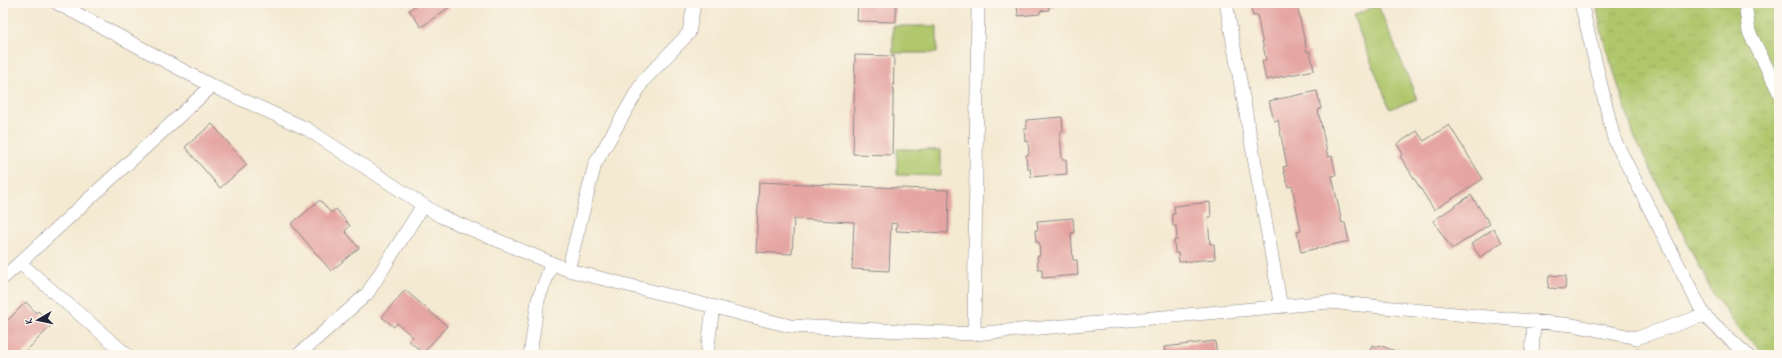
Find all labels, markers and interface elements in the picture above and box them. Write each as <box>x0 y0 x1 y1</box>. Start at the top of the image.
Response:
north arrow <box>18 300 58 340</box>
text: K <box>21 317 37 325</box>

